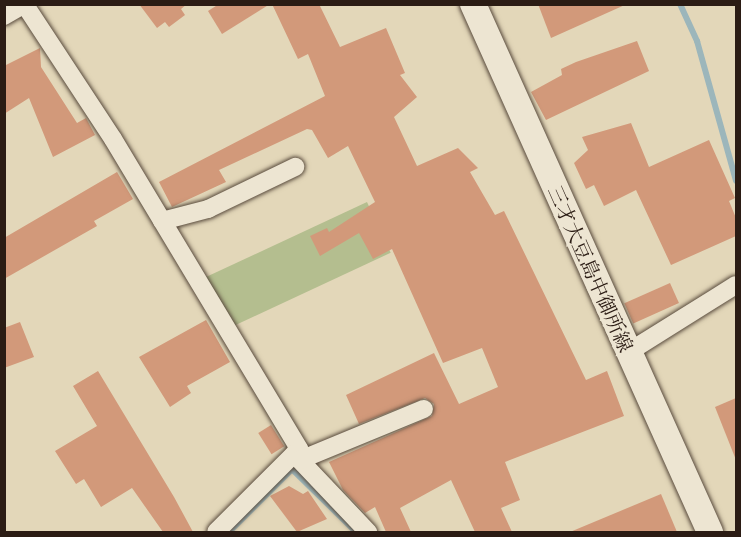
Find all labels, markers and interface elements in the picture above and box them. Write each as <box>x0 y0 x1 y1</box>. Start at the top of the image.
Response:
street label: 三才大豆島中御所線 <box>542 182 638 356</box>

